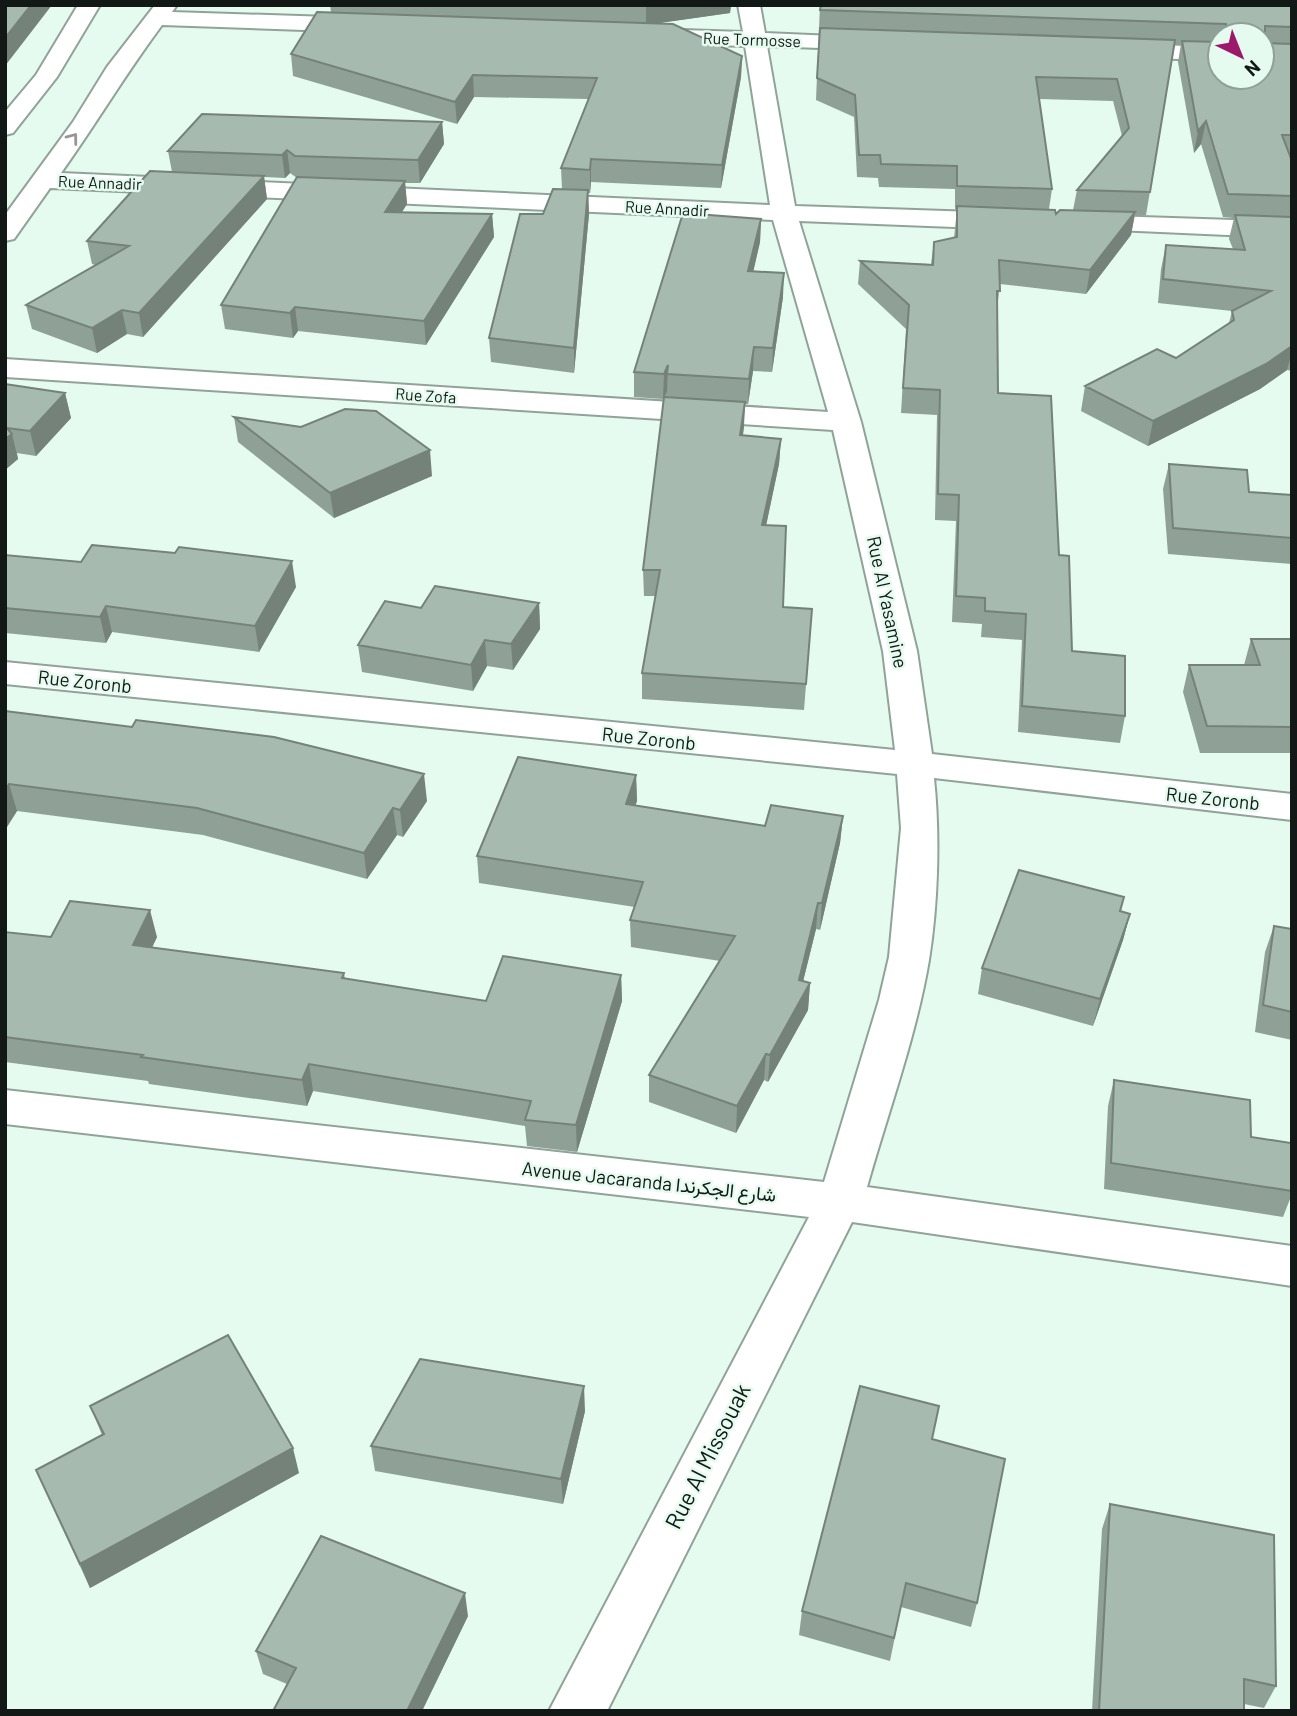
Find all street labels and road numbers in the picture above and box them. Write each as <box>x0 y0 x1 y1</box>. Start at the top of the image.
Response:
street label: Rue Tormosse <box>703 28 801 50</box>
street label: Rue Annadir <box>58 171 142 193</box>
street label: Rue Annadir <box>625 196 710 220</box>
street label: Rue Zofa <box>395 383 457 407</box>
street label: Rue Al Yasamine <box>863 534 913 670</box>
street label: Rue Zoronb <box>37 665 133 697</box>
street label: Rue Zoronb <box>601 722 697 754</box>
street label: Rue Zoronb <box>1165 782 1261 814</box>
street label: Avenue Jacaranda شارع الجكرندا <box>521 1156 777 1208</box>
street label: Rue Al Missouak <box>658 1379 756 1533</box>

